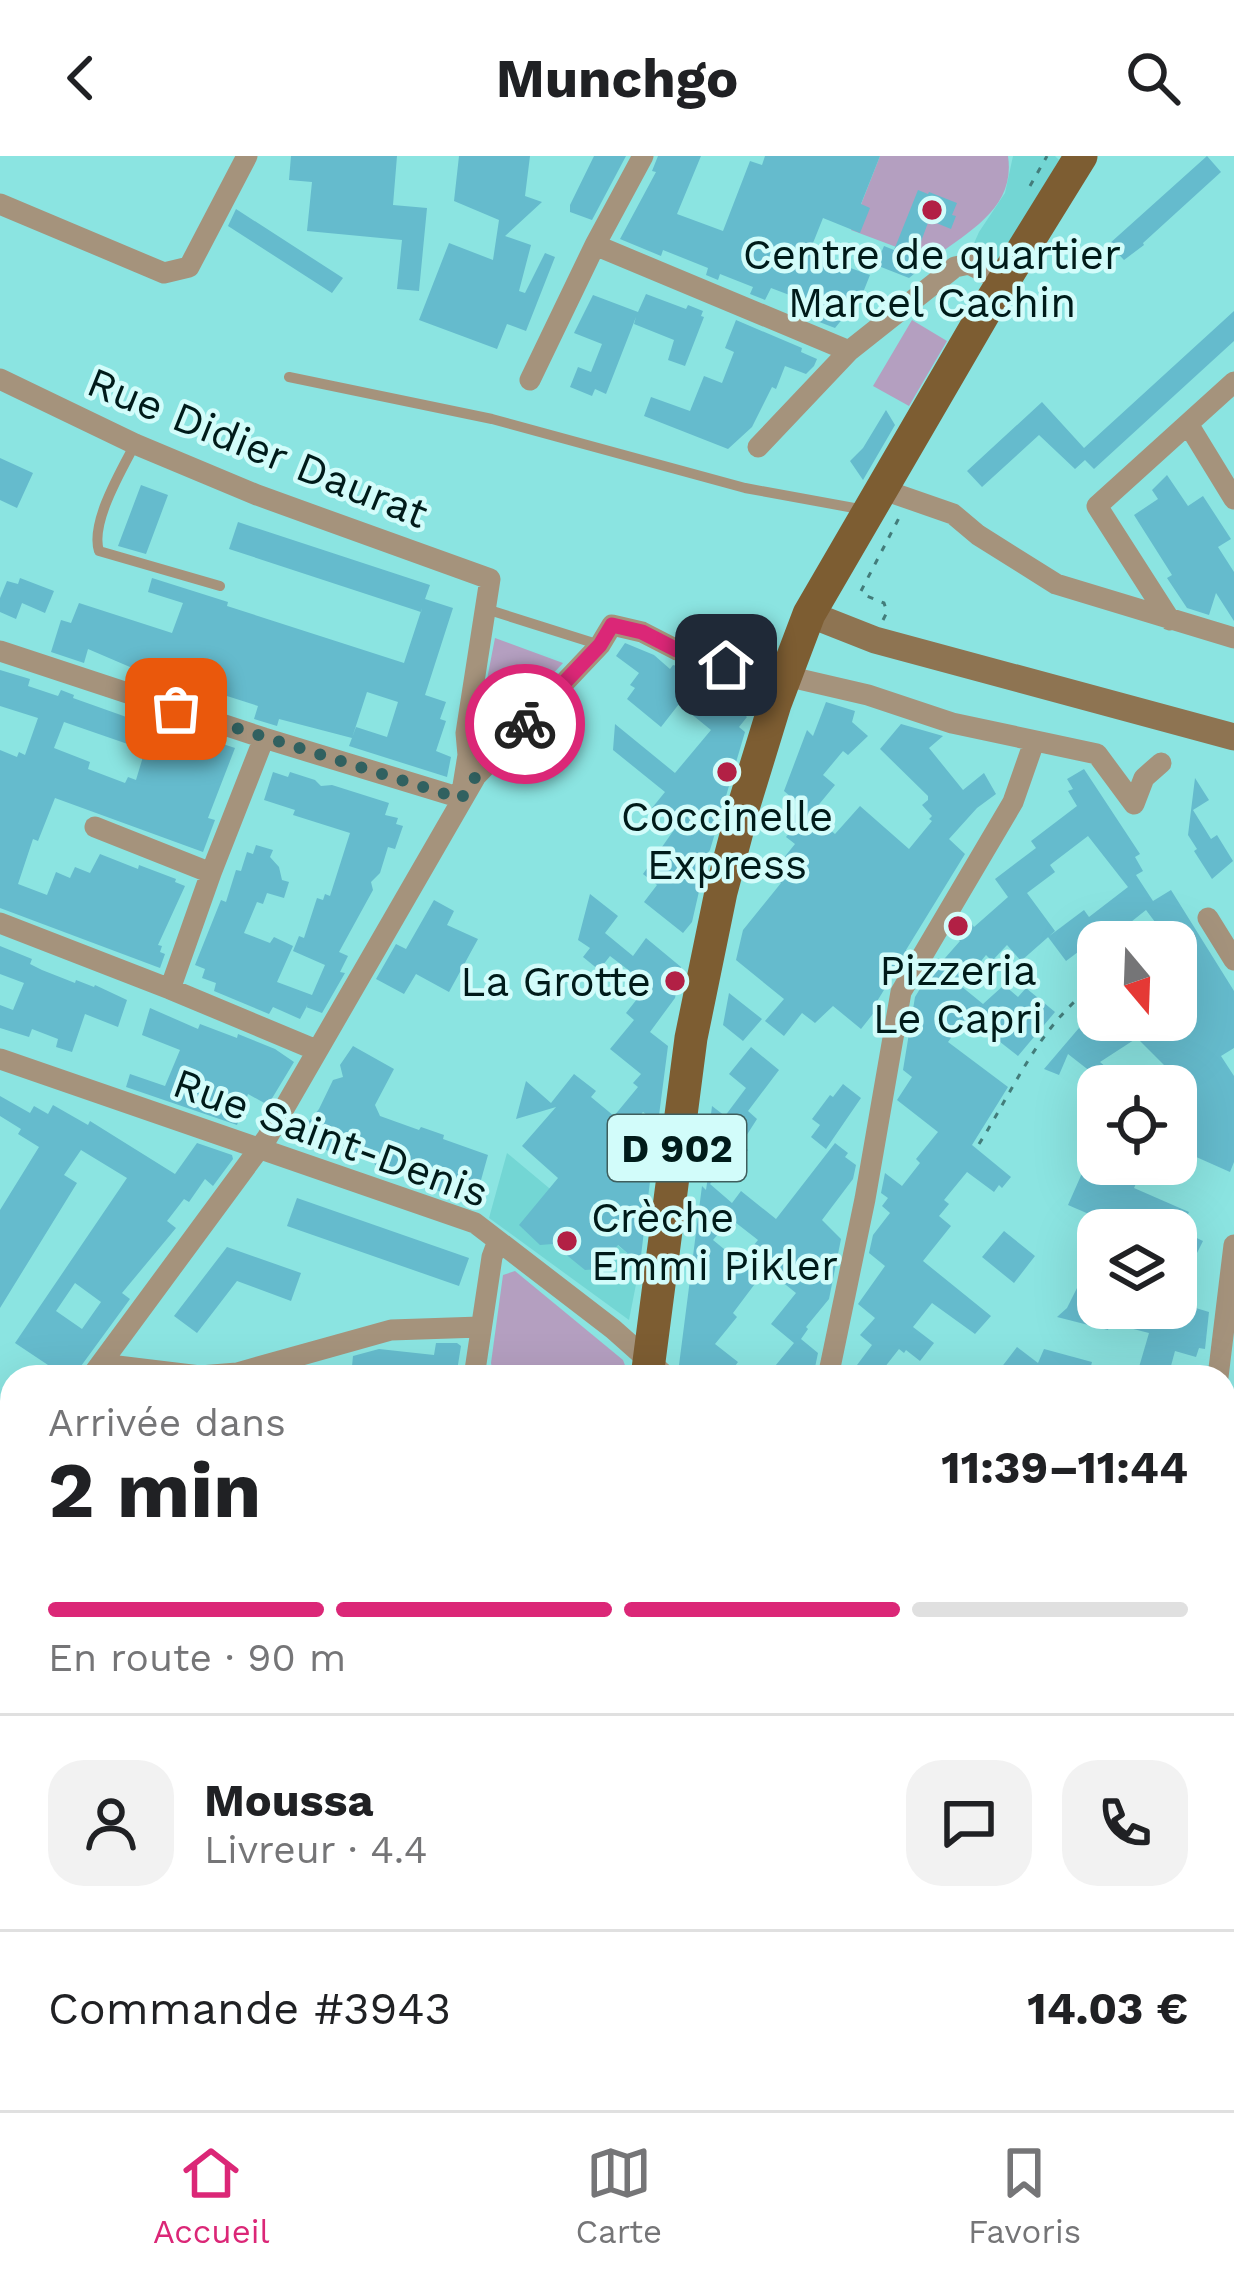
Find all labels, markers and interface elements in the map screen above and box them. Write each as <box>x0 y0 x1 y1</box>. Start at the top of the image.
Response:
icon: back <box>48 45 114 111</box>
icon: search <box>1120 45 1186 111</box>
text: Munchgo <box>496 47 738 110</box>
marker: Centre de quartier Marcel Cachin <box>919 197 945 223</box>
place label: Centre de quartier Marcel Cachin <box>743 230 1121 327</box>
street label: Rue Didier Daurat <box>81 357 435 538</box>
pin <box>675 614 777 716</box>
icon: home <box>693 632 759 698</box>
pin <box>125 658 227 760</box>
courier <box>465 664 585 784</box>
icon: bag <box>143 676 209 742</box>
icon: bike <box>492 691 558 757</box>
marker: Coccinelle Express <box>714 759 740 785</box>
place label: Coccinelle Express <box>621 792 833 889</box>
marker: Pizzeria Le Capri <box>945 913 971 939</box>
north arrow <box>1077 921 1197 1041</box>
map controls <box>1077 921 1197 1329</box>
place label: Pizzeria Le Capri <box>873 946 1043 1043</box>
place label: La Grotte <box>460 957 651 1006</box>
marker: La Grotte <box>662 968 688 994</box>
street label: Rue Saint-Denis <box>167 1058 495 1217</box>
button: locate <box>1077 1065 1197 1185</box>
road number: D 902 <box>608 1115 746 1181</box>
place label: Crèche Emmi Pikler <box>591 1193 838 1290</box>
button: layers <box>1077 1209 1197 1329</box>
marker: Crèche Emmi Pikler <box>554 1228 580 1254</box>
text: Arrivée dans <box>48 1400 286 1445</box>
text: 11:39–11:44 <box>941 1441 1188 1494</box>
text: 2 min <box>48 1444 261 1536</box>
text: En route · 90 m <box>48 1635 346 1680</box>
button: person <box>48 1760 174 1886</box>
button: chat <box>906 1760 1032 1886</box>
button: phone <box>1062 1760 1188 1886</box>
text: Moussa <box>204 1774 374 1827</box>
text: Livreur · 4.4 <box>204 1827 427 1872</box>
text: Commande #3943 <box>48 1982 451 2035</box>
text: 14.03 € <box>1027 1982 1188 2035</box>
tab: Accueil <box>153 2140 270 2251</box>
tab: Carte <box>575 2140 662 2251</box>
tab: Favoris <box>968 2140 1081 2251</box>

